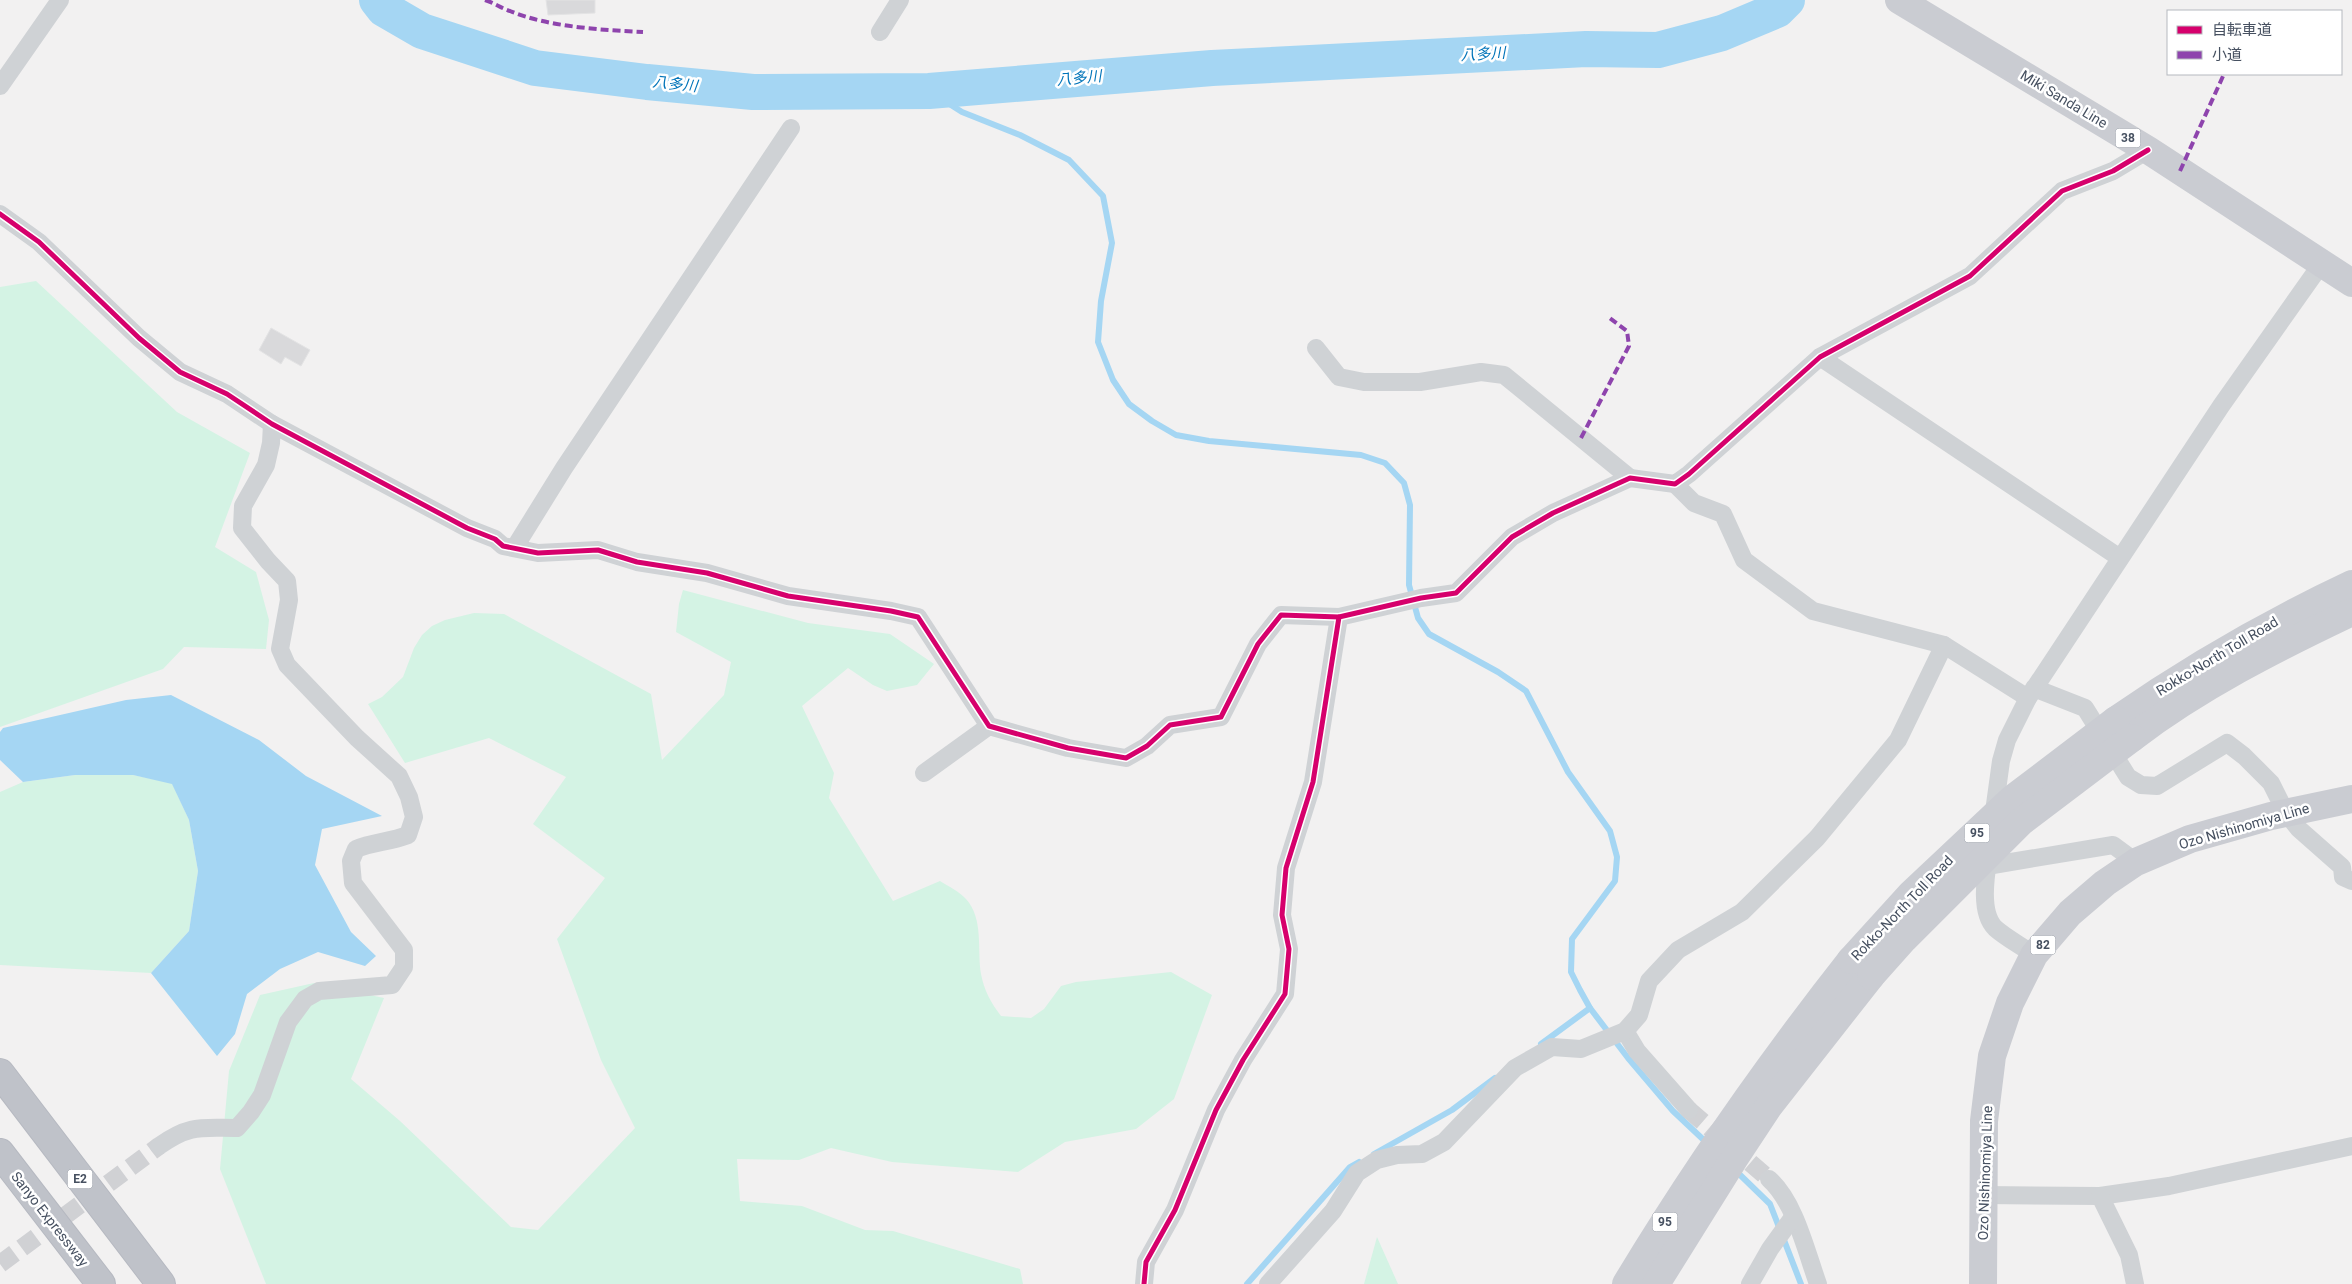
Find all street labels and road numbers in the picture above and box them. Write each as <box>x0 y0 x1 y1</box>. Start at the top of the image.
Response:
street label: Miki Sanda Line <box>2018 67 2110 131</box>
road number: 38 <box>2116 128 2140 148</box>
street label: Rokko-North Toll Road <box>2153 613 2281 699</box>
street label: Ozo Nishinomiya Line <box>2177 800 2311 852</box>
road number: 95 <box>1964 824 1990 842</box>
street label: Rokko-North Toll Road <box>1848 852 1956 964</box>
road number: 82 <box>2030 936 2056 954</box>
street label: Ozo Nishinomiya Line <box>1975 1105 1995 1241</box>
street label: Sanyo Expressway <box>8 1169 92 1270</box>
road number: E2 <box>68 1170 92 1188</box>
road number: 95 <box>1652 1212 1678 1232</box>

